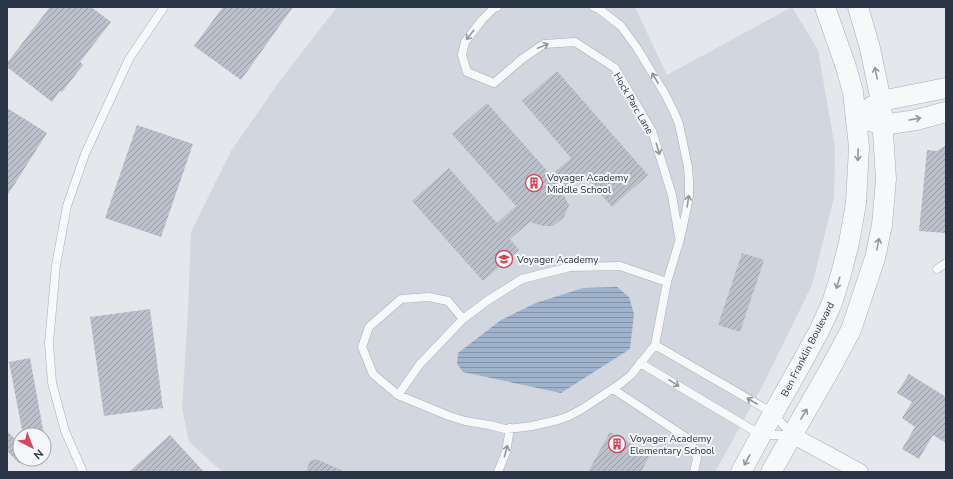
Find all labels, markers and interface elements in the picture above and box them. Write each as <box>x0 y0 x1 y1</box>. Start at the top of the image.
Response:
one-way arrow <box>466 30 474 41</box>
one-way arrow <box>537 42 549 50</box>
one-way arrow <box>871 67 879 80</box>
street label: Hock Parc Lane <box>610 70 657 137</box>
one-way arrow <box>651 72 659 84</box>
one-way arrow <box>908 115 921 123</box>
one-way arrow <box>655 142 662 155</box>
one-way arrow <box>855 148 862 161</box>
place label: Voyager Academy Middle School <box>546 171 629 197</box>
building icon: Voyager Academy Middle School <box>524 173 544 193</box>
one-way arrow <box>684 195 692 208</box>
one-way arrow <box>874 238 882 251</box>
school or university icon: Voyager Academy <box>494 249 514 269</box>
place label: Voyager Academy <box>516 253 599 267</box>
one-way arrow <box>834 276 841 289</box>
street label: Ben Franklin Boulevard <box>778 300 838 399</box>
one-way arrow <box>668 380 680 388</box>
one-way arrow <box>746 397 758 405</box>
one-way arrow <box>801 408 809 420</box>
north arrow <box>12 427 52 467</box>
place label: Voyager Academy Elementary School <box>629 432 715 458</box>
building icon: Voyager Academy Elementary School <box>607 434 627 454</box>
one-way arrow <box>503 444 510 457</box>
text: N <box>30 446 46 462</box>
one-way arrow <box>743 454 750 466</box>

